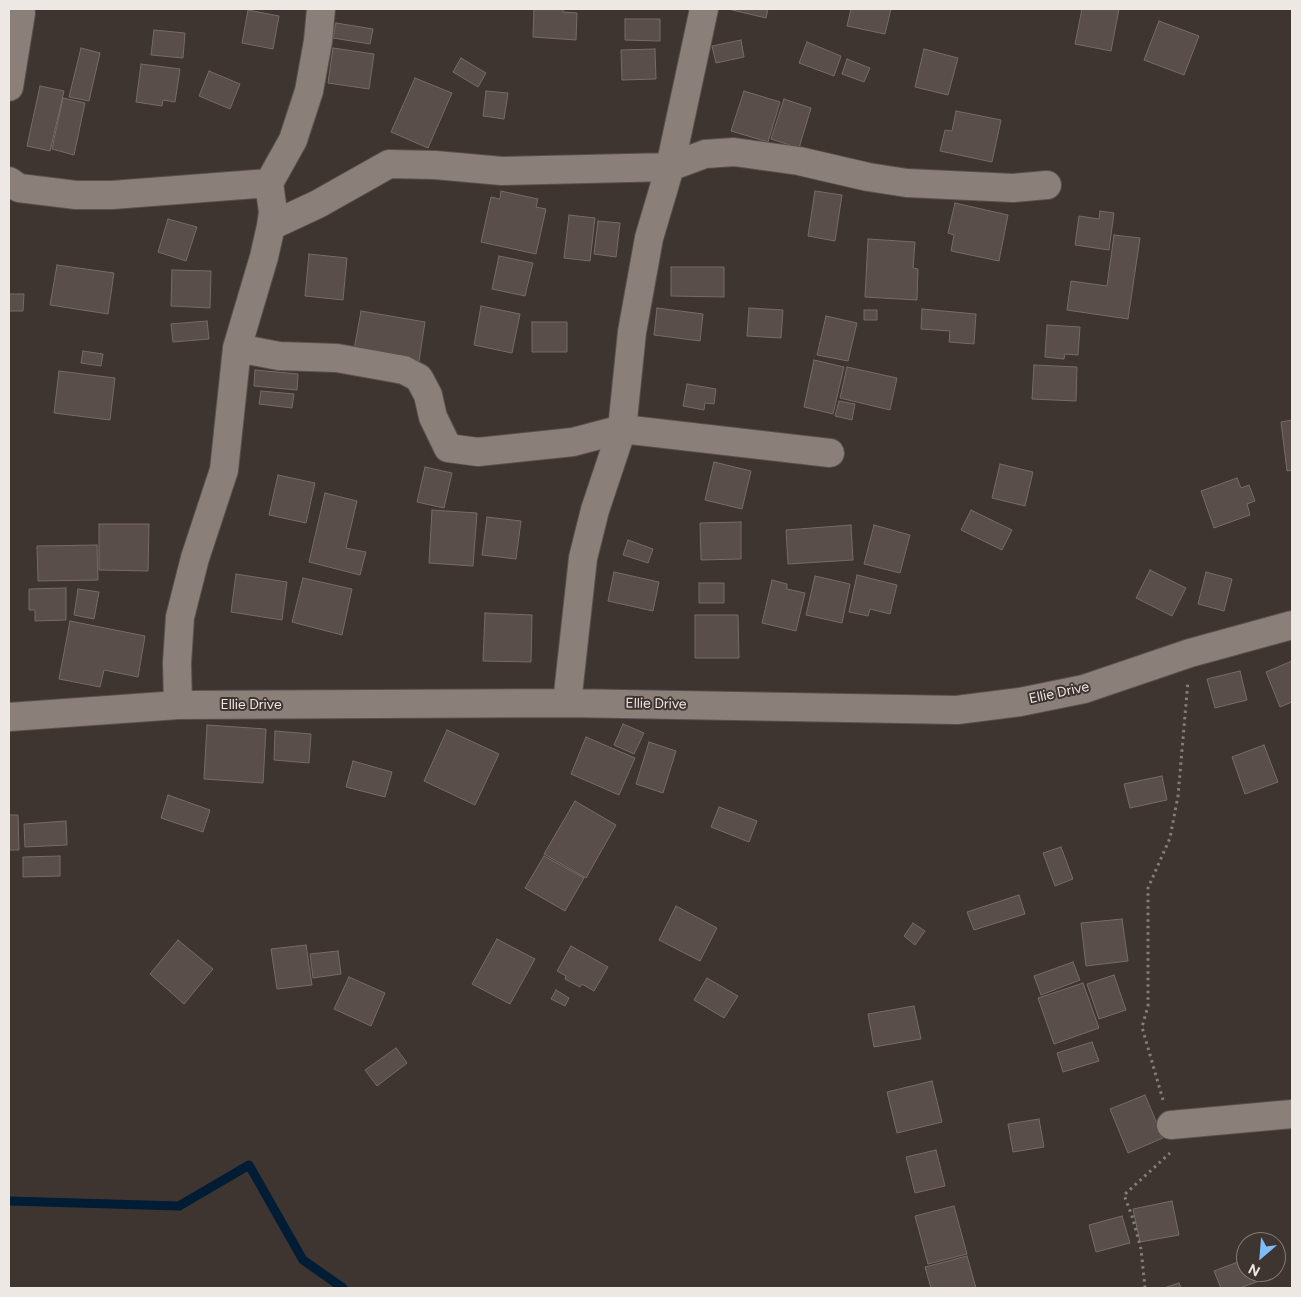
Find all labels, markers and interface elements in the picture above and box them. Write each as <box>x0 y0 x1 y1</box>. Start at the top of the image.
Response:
street label: Ellie Drive <box>1027 678 1091 708</box>
street label: Ellie Drive <box>625 695 687 713</box>
street label: Ellie Drive <box>220 697 282 713</box>
north arrow <box>1236 1232 1286 1282</box>
text: N <box>1246 1260 1263 1280</box>

